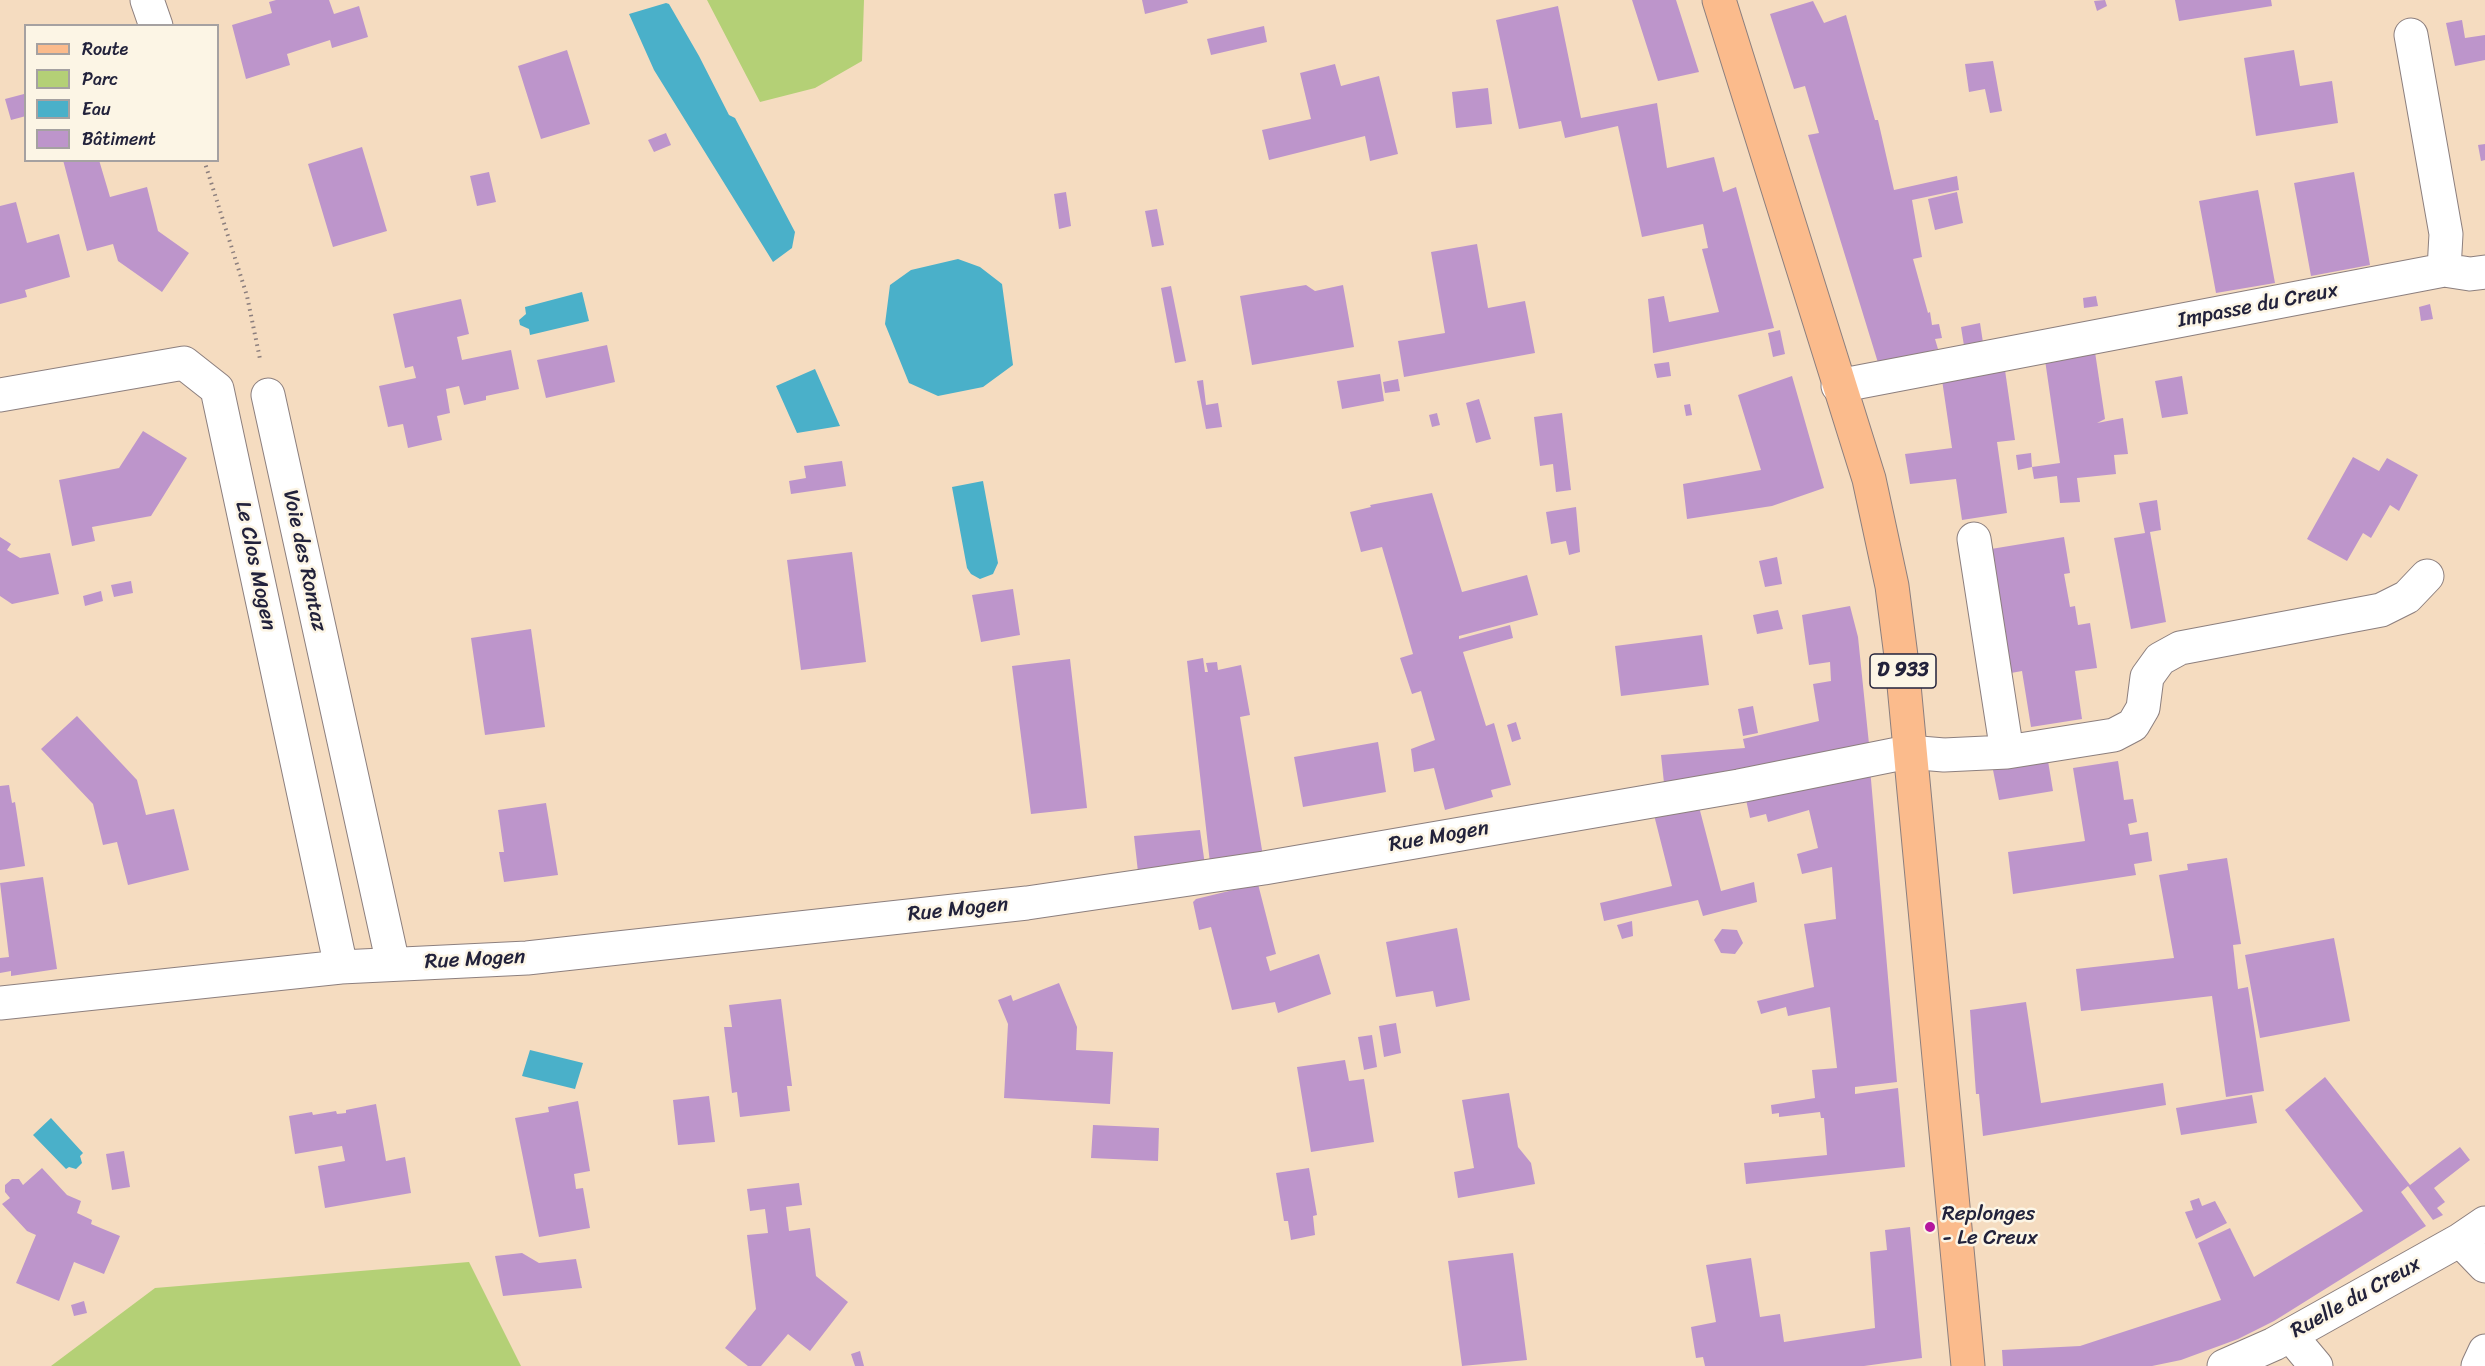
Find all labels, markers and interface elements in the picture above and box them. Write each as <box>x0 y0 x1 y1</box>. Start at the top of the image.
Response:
legend <box>24 24 219 162</box>
text: Route <box>82 33 128 65</box>
text: Parc <box>82 63 118 95</box>
text: Eau <box>82 93 111 125</box>
text: Bâtiment <box>82 123 156 155</box>
street label: Impasse du Creux <box>2176 278 2340 334</box>
street label: Voie des Rontaz <box>277 488 331 634</box>
street label: Le Clos Mogen <box>229 499 281 633</box>
road number: D 933 <box>1870 654 1936 688</box>
street label: Rue Mogen <box>1387 816 1491 858</box>
street label: Rue Mogen <box>907 892 1009 928</box>
street label: Rue Mogen <box>424 945 526 975</box>
place label: Replonges - Le Creux <box>1942 1202 2038 1252</box>
marker: Replonges - Le Creux <box>1923 1220 1937 1234</box>
street label: Ruelle du Creux <box>2287 1252 2425 1344</box>

